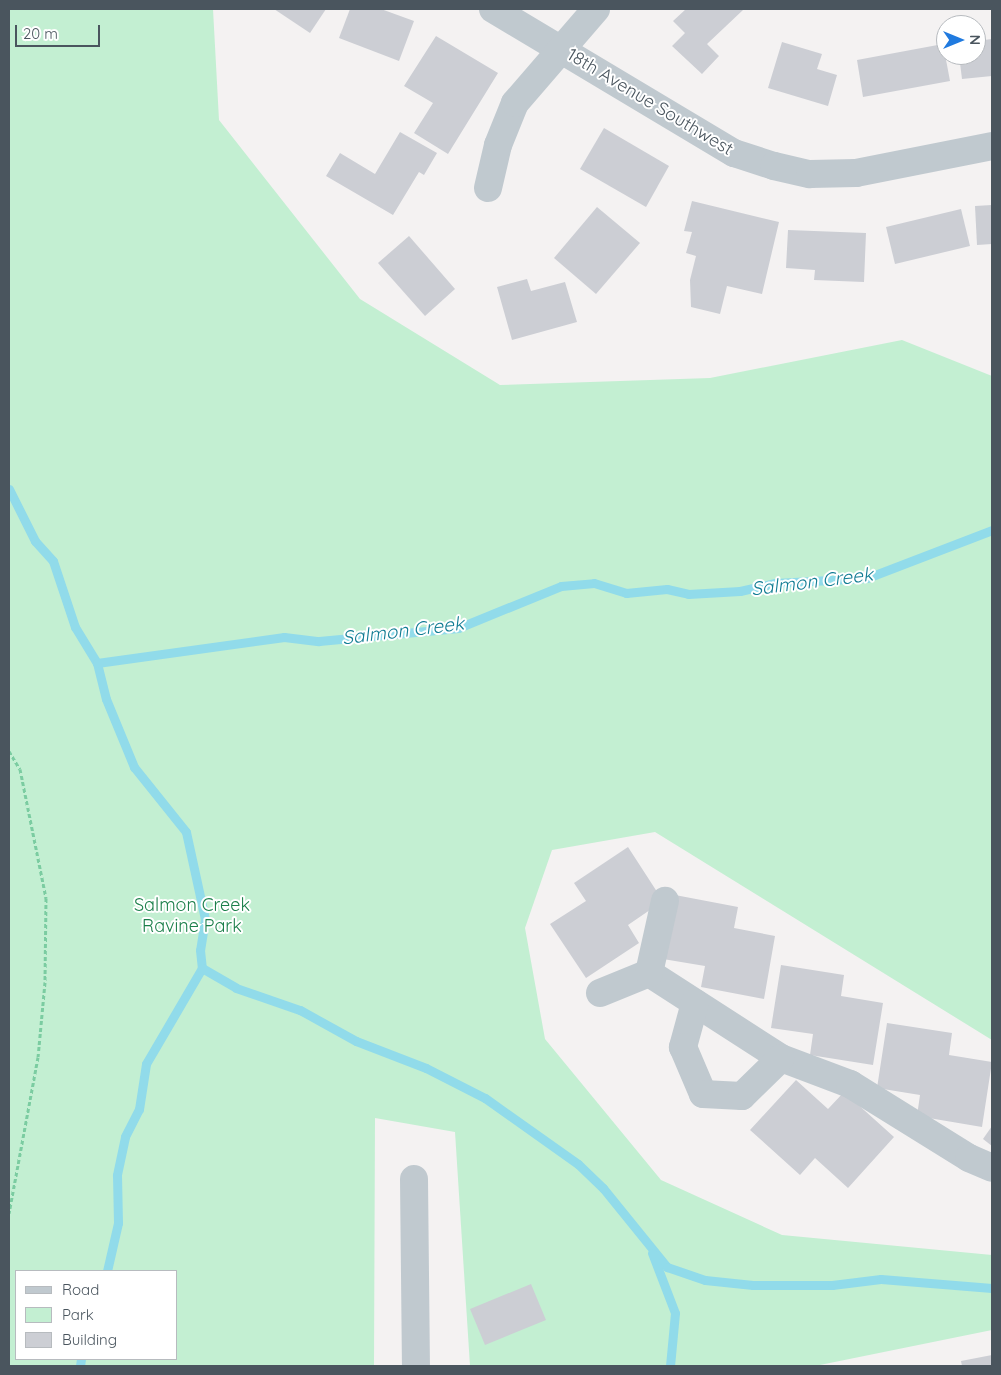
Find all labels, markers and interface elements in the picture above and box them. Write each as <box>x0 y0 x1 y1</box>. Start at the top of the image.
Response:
scale bar <box>18 15 102 47</box>
north arrow <box>936 15 986 65</box>
text: 20 m <box>23 24 58 43</box>
text: N <box>966 35 984 45</box>
street label: 18th Avenue Southwest <box>563 44 737 160</box>
water label: Salmon Creek <box>750 563 874 601</box>
water label: Salmon Creek <box>341 612 465 650</box>
park label: Salmon Creek Ravine Park <box>134 895 250 938</box>
legend <box>15 1270 178 1360</box>
text: Road <box>62 1280 99 1299</box>
text: Park <box>62 1305 94 1324</box>
text: Building <box>62 1330 117 1349</box>

